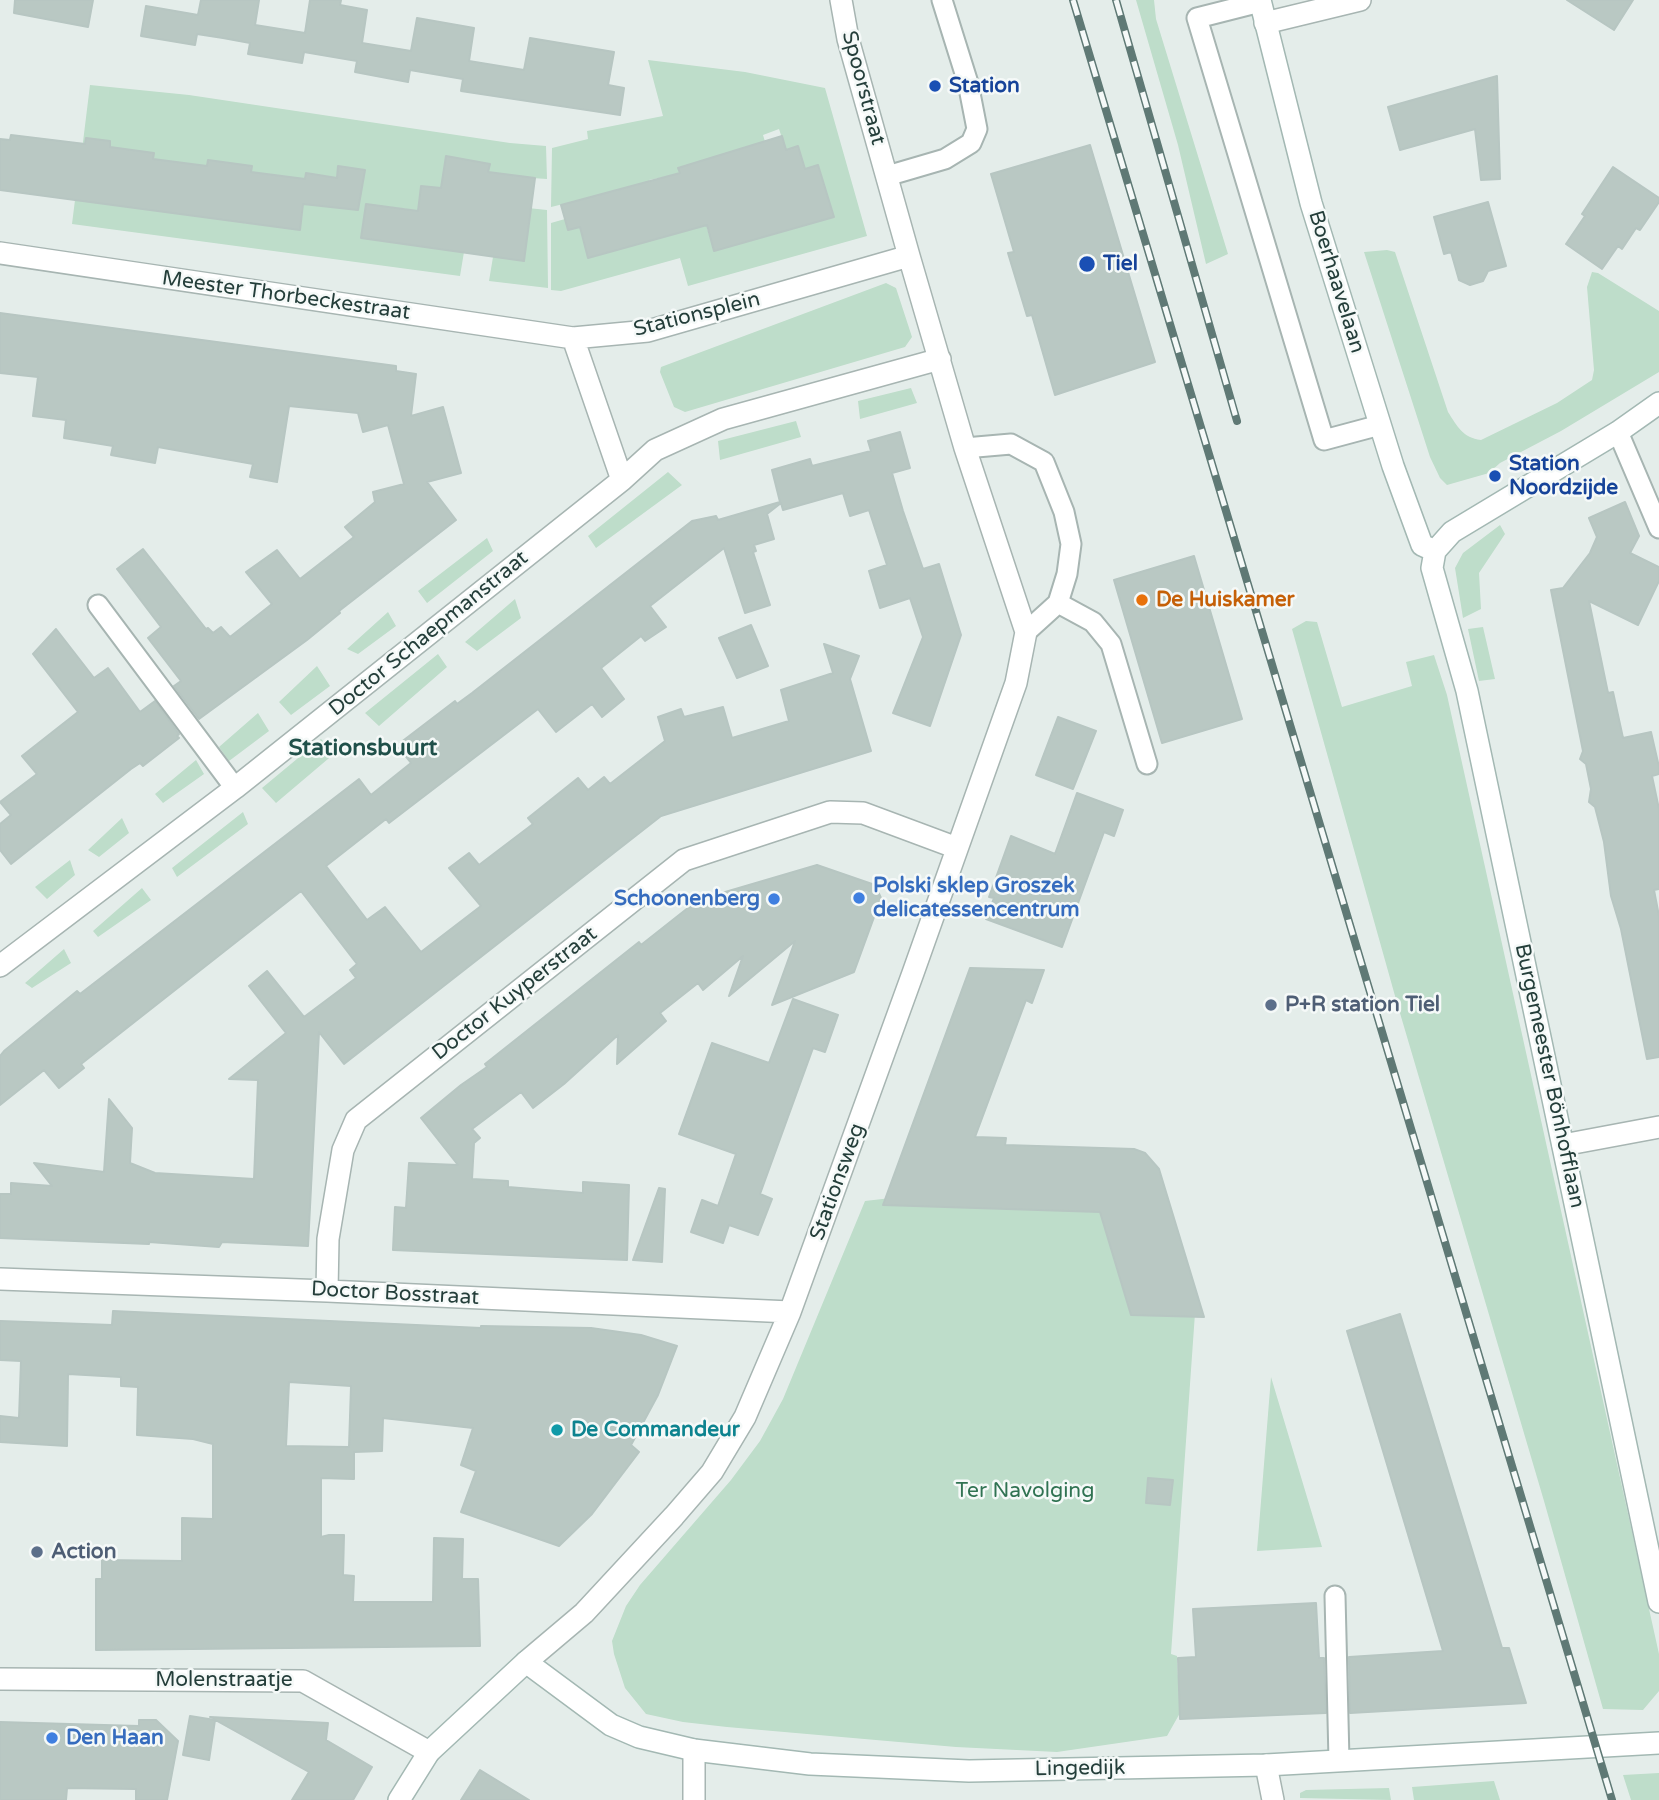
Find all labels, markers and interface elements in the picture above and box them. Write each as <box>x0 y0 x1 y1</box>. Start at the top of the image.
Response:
street label: Spoorstraat <box>836 28 890 148</box>
place label: Station <box>949 73 1020 99</box>
marker: Station <box>927 78 943 94</box>
street label: Boerhaavelaan <box>1302 208 1370 356</box>
place label: Tiel <box>1103 251 1138 277</box>
marker: Tiel <box>1077 254 1097 274</box>
street label: Meester Thorbeckestraat <box>160 266 412 326</box>
street label: Stationsplein <box>631 287 763 343</box>
place label: Station Noordzijde <box>1509 451 1618 501</box>
marker: Station Noordzijde <box>1487 468 1503 484</box>
street label: Doctor Schaepmanstraat <box>324 546 534 722</box>
place label: De Huiskamer <box>1156 587 1295 613</box>
marker: De Huiskamer <box>1134 592 1150 608</box>
district label: Stationsbuurt <box>289 735 437 763</box>
place label: Polski sklep Groszek delicatessencentrum <box>873 873 1080 923</box>
place label: Schoonenberg <box>614 886 760 912</box>
marker: Polski sklep Groszek delicatessencentrum <box>851 890 867 906</box>
marker: Schoonenberg <box>766 891 782 907</box>
street label: Doctor Kuyperstraat <box>428 922 602 1066</box>
street label: Burgemeester Bönhofflaan <box>1509 941 1589 1211</box>
place label: P+R station Tiel <box>1285 992 1440 1018</box>
marker: P+R station Tiel <box>1263 997 1279 1013</box>
street label: Stationsweg <box>805 1120 871 1244</box>
street label: Doctor Bosstraat <box>310 1277 480 1311</box>
place label: De Commandeur <box>571 1417 740 1443</box>
marker: De Commandeur <box>549 1422 565 1438</box>
park label: Ter Navolging <box>956 1478 1094 1504</box>
place label: Action <box>51 1539 116 1565</box>
marker: Action <box>29 1544 45 1560</box>
street label: Molenstraatje <box>155 1667 293 1693</box>
place label: Den Haan <box>66 1725 164 1751</box>
marker: Den Haan <box>44 1730 60 1746</box>
street label: Lingedijk <box>1035 1756 1125 1782</box>

